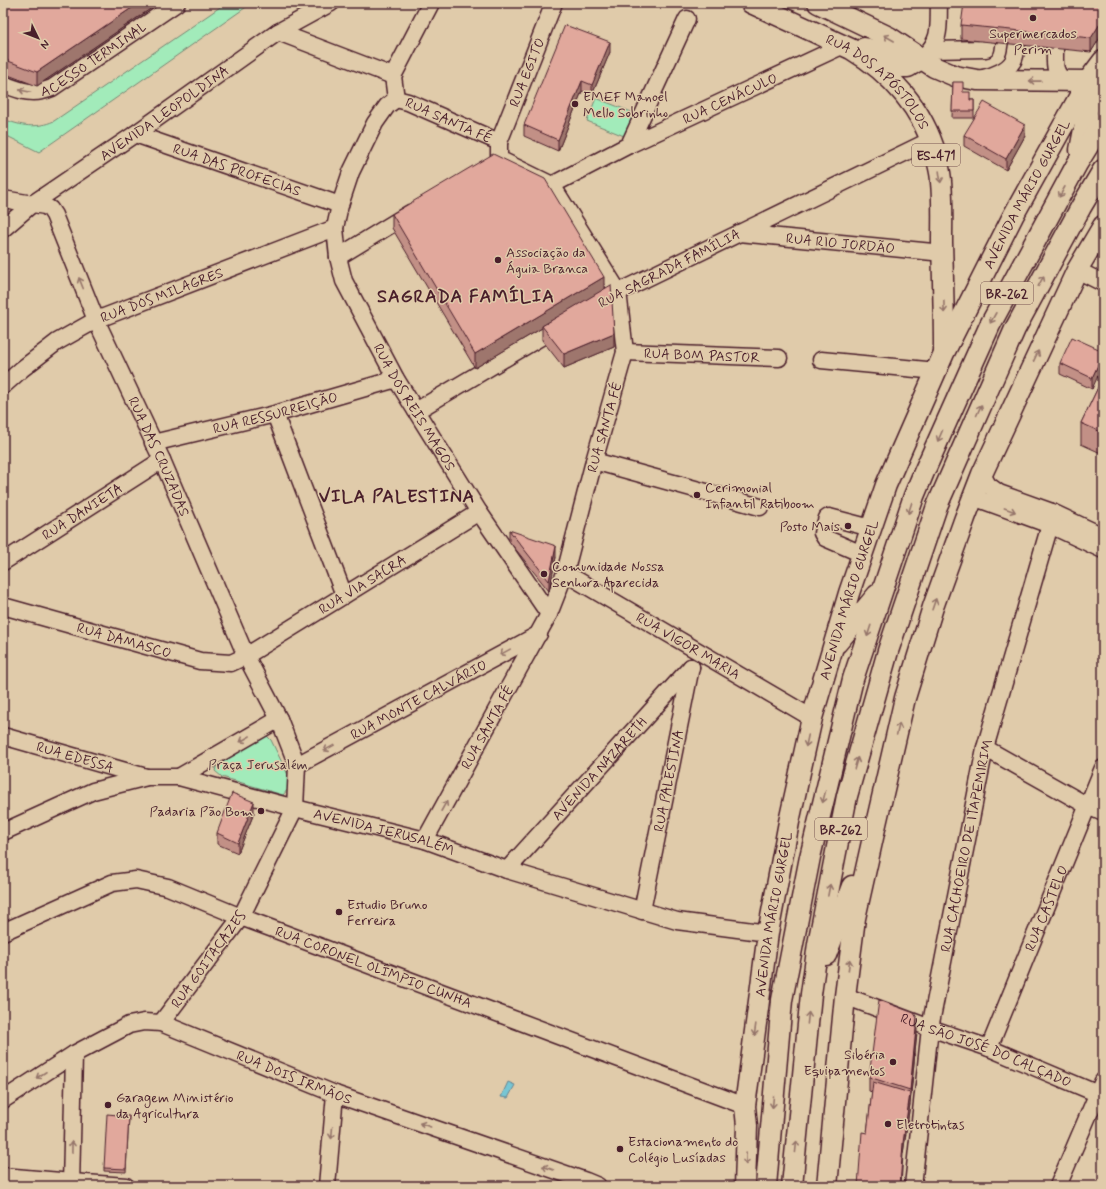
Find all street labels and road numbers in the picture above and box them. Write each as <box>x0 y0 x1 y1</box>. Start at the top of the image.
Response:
street label: ACESSO TERMINAL <box>35 18 149 96</box>
street label: RUA DOS APÓSTOLOS <box>823 31 933 133</box>
street label: RUA EGITO <box>506 36 549 110</box>
street label: AVENIDA LEOPOLDINA <box>97 62 233 165</box>
street label: RUA CENÁCULO <box>680 69 780 129</box>
street label: RUA SANTA FÉ <box>402 94 495 148</box>
street label: AVENIDA MÁRIO GURGEL <box>980 116 1075 272</box>
street label: RUA DAS PROFECIAS <box>170 140 303 201</box>
road number: ES-471 <box>912 144 960 166</box>
street label: RUA SAGRADA FAMÍLIA <box>595 225 744 313</box>
street label: RUA RIO JORDÃO <box>785 230 896 258</box>
street label: RUA DOS MILAGRES <box>98 264 226 327</box>
road number: BR-262 <box>981 282 1033 304</box>
street label: RUA DOS REIS MAGOS <box>369 341 459 475</box>
street label: RUA BOM PASTOR <box>643 345 761 367</box>
street label: RUA SANTA FÉ <box>583 380 626 475</box>
street label: RUA RESSURREIÇÃO <box>211 388 340 438</box>
street label: RUA DAS CRUZADAS <box>123 394 193 520</box>
street label: RUA DANIETA <box>39 480 126 545</box>
street label: AVENIDA MÁRIO GURGEL <box>816 517 884 682</box>
street label: RUA VIA SACRA <box>316 551 410 619</box>
street label: RUA VIGOR MARIA <box>632 609 743 684</box>
street label: RUA DAMASCO <box>75 619 173 663</box>
street label: RUA MONTE CALVÁRIO <box>348 656 490 744</box>
street label: RUA SANTA FÉ <box>457 682 518 773</box>
street label: AVENIDA NAZARETH <box>548 714 651 825</box>
street label: RUA PALESTINA <box>650 728 688 834</box>
street label: RUA CACHOEIRO DE ITAPEMIRIM <box>937 737 997 954</box>
street label: RUA EDESSA <box>34 738 116 777</box>
street label: AVENIDA JERUSALÉM <box>312 805 457 860</box>
road number: BR-262 <box>815 818 867 840</box>
street label: AVENIDA MÁRIO GURGEL <box>752 830 797 998</box>
street label: RUA CASTELO <box>1021 863 1072 954</box>
street label: RUA GOITACAZES <box>167 907 250 1012</box>
street label: RUA CORONEL OLÍMPIO CUNHA <box>272 923 474 1013</box>
street label: RUA SÃO JOSÉ DO CALÇADO <box>898 1010 1074 1092</box>
street label: RUA DOIS IRMÃOS <box>234 1047 354 1109</box>

